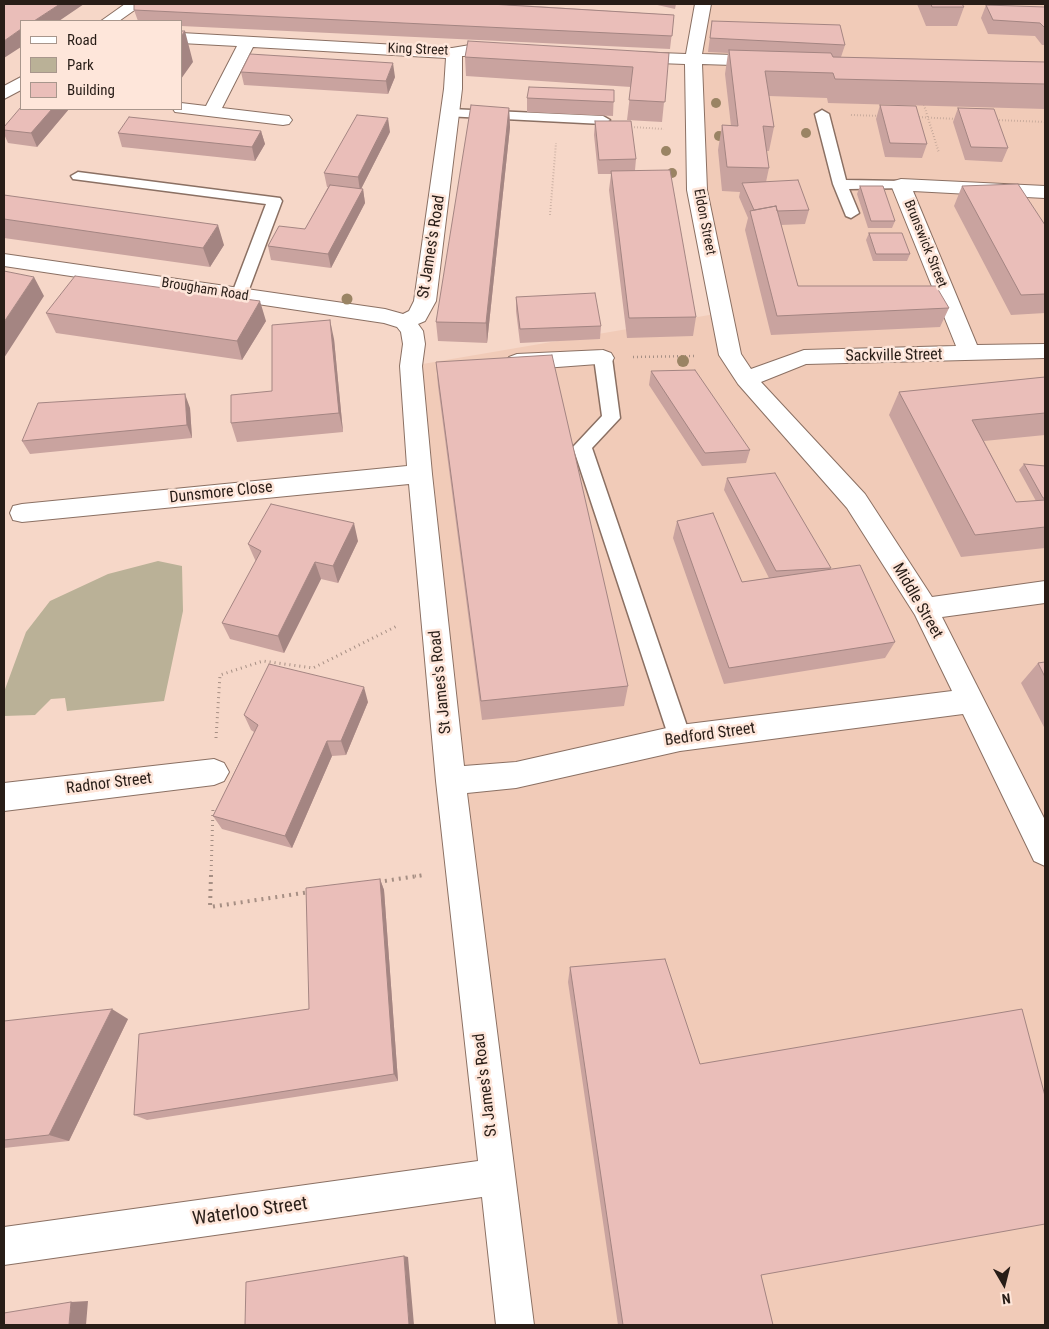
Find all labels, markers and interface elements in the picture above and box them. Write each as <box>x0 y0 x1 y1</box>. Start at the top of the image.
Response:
legend <box>20 20 182 110</box>
text: Road <box>67 31 97 49</box>
street label: King Street <box>387 41 449 59</box>
text: Park <box>67 56 94 74</box>
text: Building <box>67 81 115 99</box>
street label: Eldon Street <box>689 188 719 256</box>
street label: St James's Road <box>414 194 450 300</box>
street label: Brunswick Street <box>900 198 950 290</box>
street label: Brougham Road <box>160 275 250 305</box>
street label: Sackville Street <box>845 346 943 366</box>
street label: Dunsmore Close <box>169 478 273 508</box>
street label: Middle Street <box>888 560 946 642</box>
street label: St James's Road <box>426 629 456 735</box>
street label: Bedford Street <box>664 719 756 751</box>
street label: Radnor Street <box>65 769 153 799</box>
street label: St James's Road <box>470 1032 502 1138</box>
street label: Waterloo Street <box>191 1193 309 1231</box>
north arrow <box>979 1259 1029 1309</box>
text: N <box>1001 1290 1011 1307</box>

